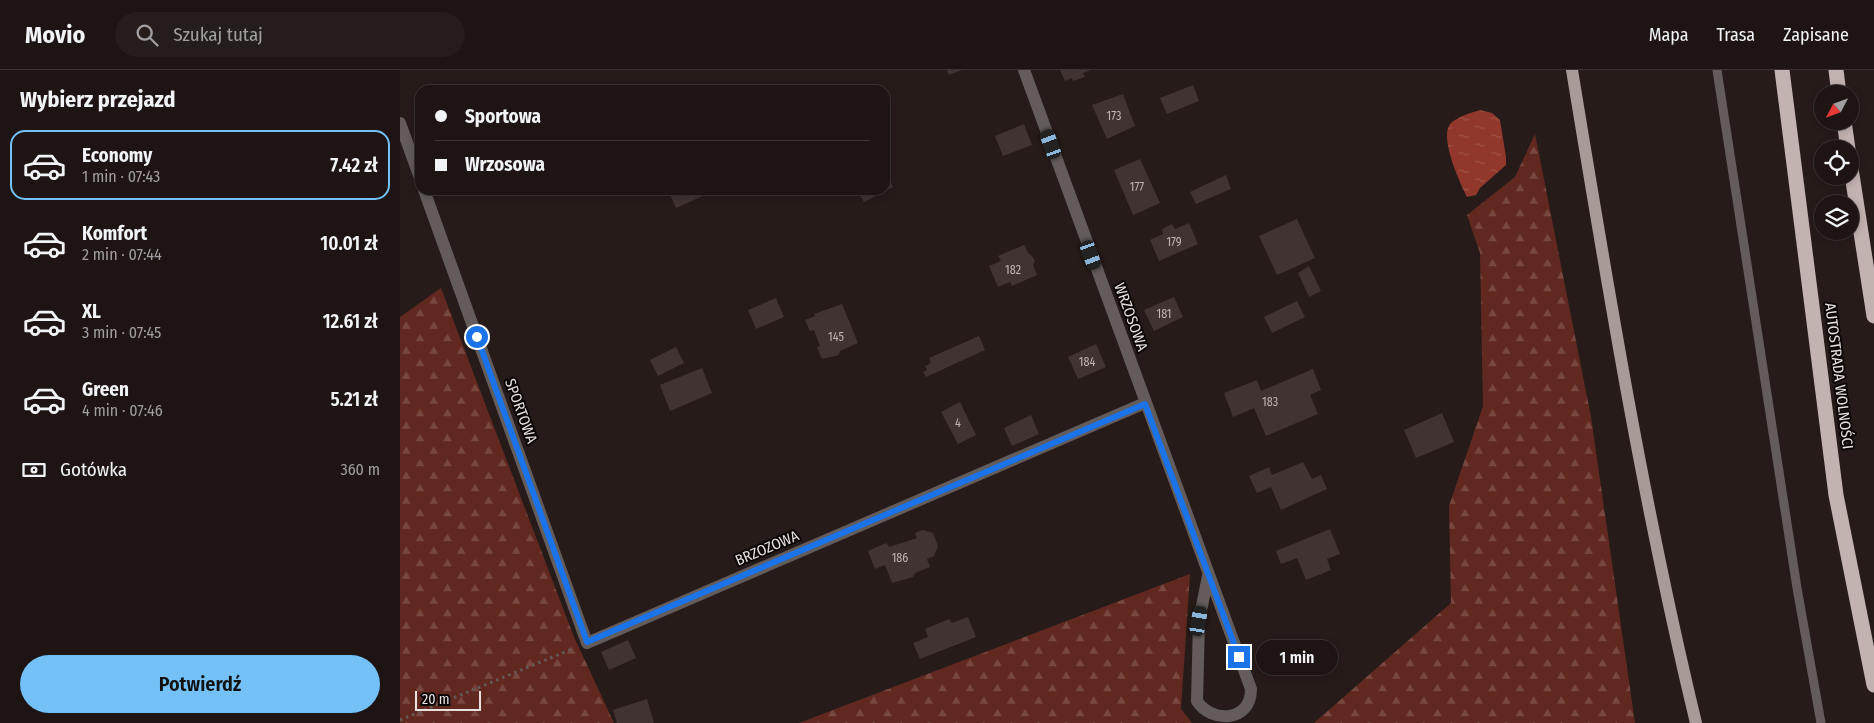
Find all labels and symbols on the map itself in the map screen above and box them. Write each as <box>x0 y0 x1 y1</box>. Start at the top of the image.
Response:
north arrow <box>1814 85 1859 130</box>
house number: 173 <box>1107 109 1121 123</box>
car <box>1038 127 1063 161</box>
house number: 177 <box>1130 180 1144 194</box>
house number: 179 <box>1166 235 1182 249</box>
car <box>1078 238 1103 272</box>
house number: 182 <box>1005 263 1021 277</box>
street label: WRZOSOWA <box>1110 280 1152 354</box>
street label: AUTOSTRADA WOLNOŚCI <box>1821 302 1857 450</box>
house number: 181 <box>1156 307 1172 321</box>
route start <box>466 326 488 348</box>
house number: 145 <box>828 330 844 344</box>
house number: 184 <box>1079 355 1095 369</box>
street label: SPORTOWA <box>501 376 541 446</box>
house number: 183 <box>1262 395 1278 409</box>
house number: 4 <box>955 416 961 430</box>
street label: BRZOZOWA <box>733 527 802 569</box>
house number: 186 <box>892 551 908 565</box>
car <box>1189 605 1208 637</box>
callout: 1 min <box>1256 640 1339 674</box>
route end <box>1228 646 1250 668</box>
scale bar <box>415 688 481 711</box>

